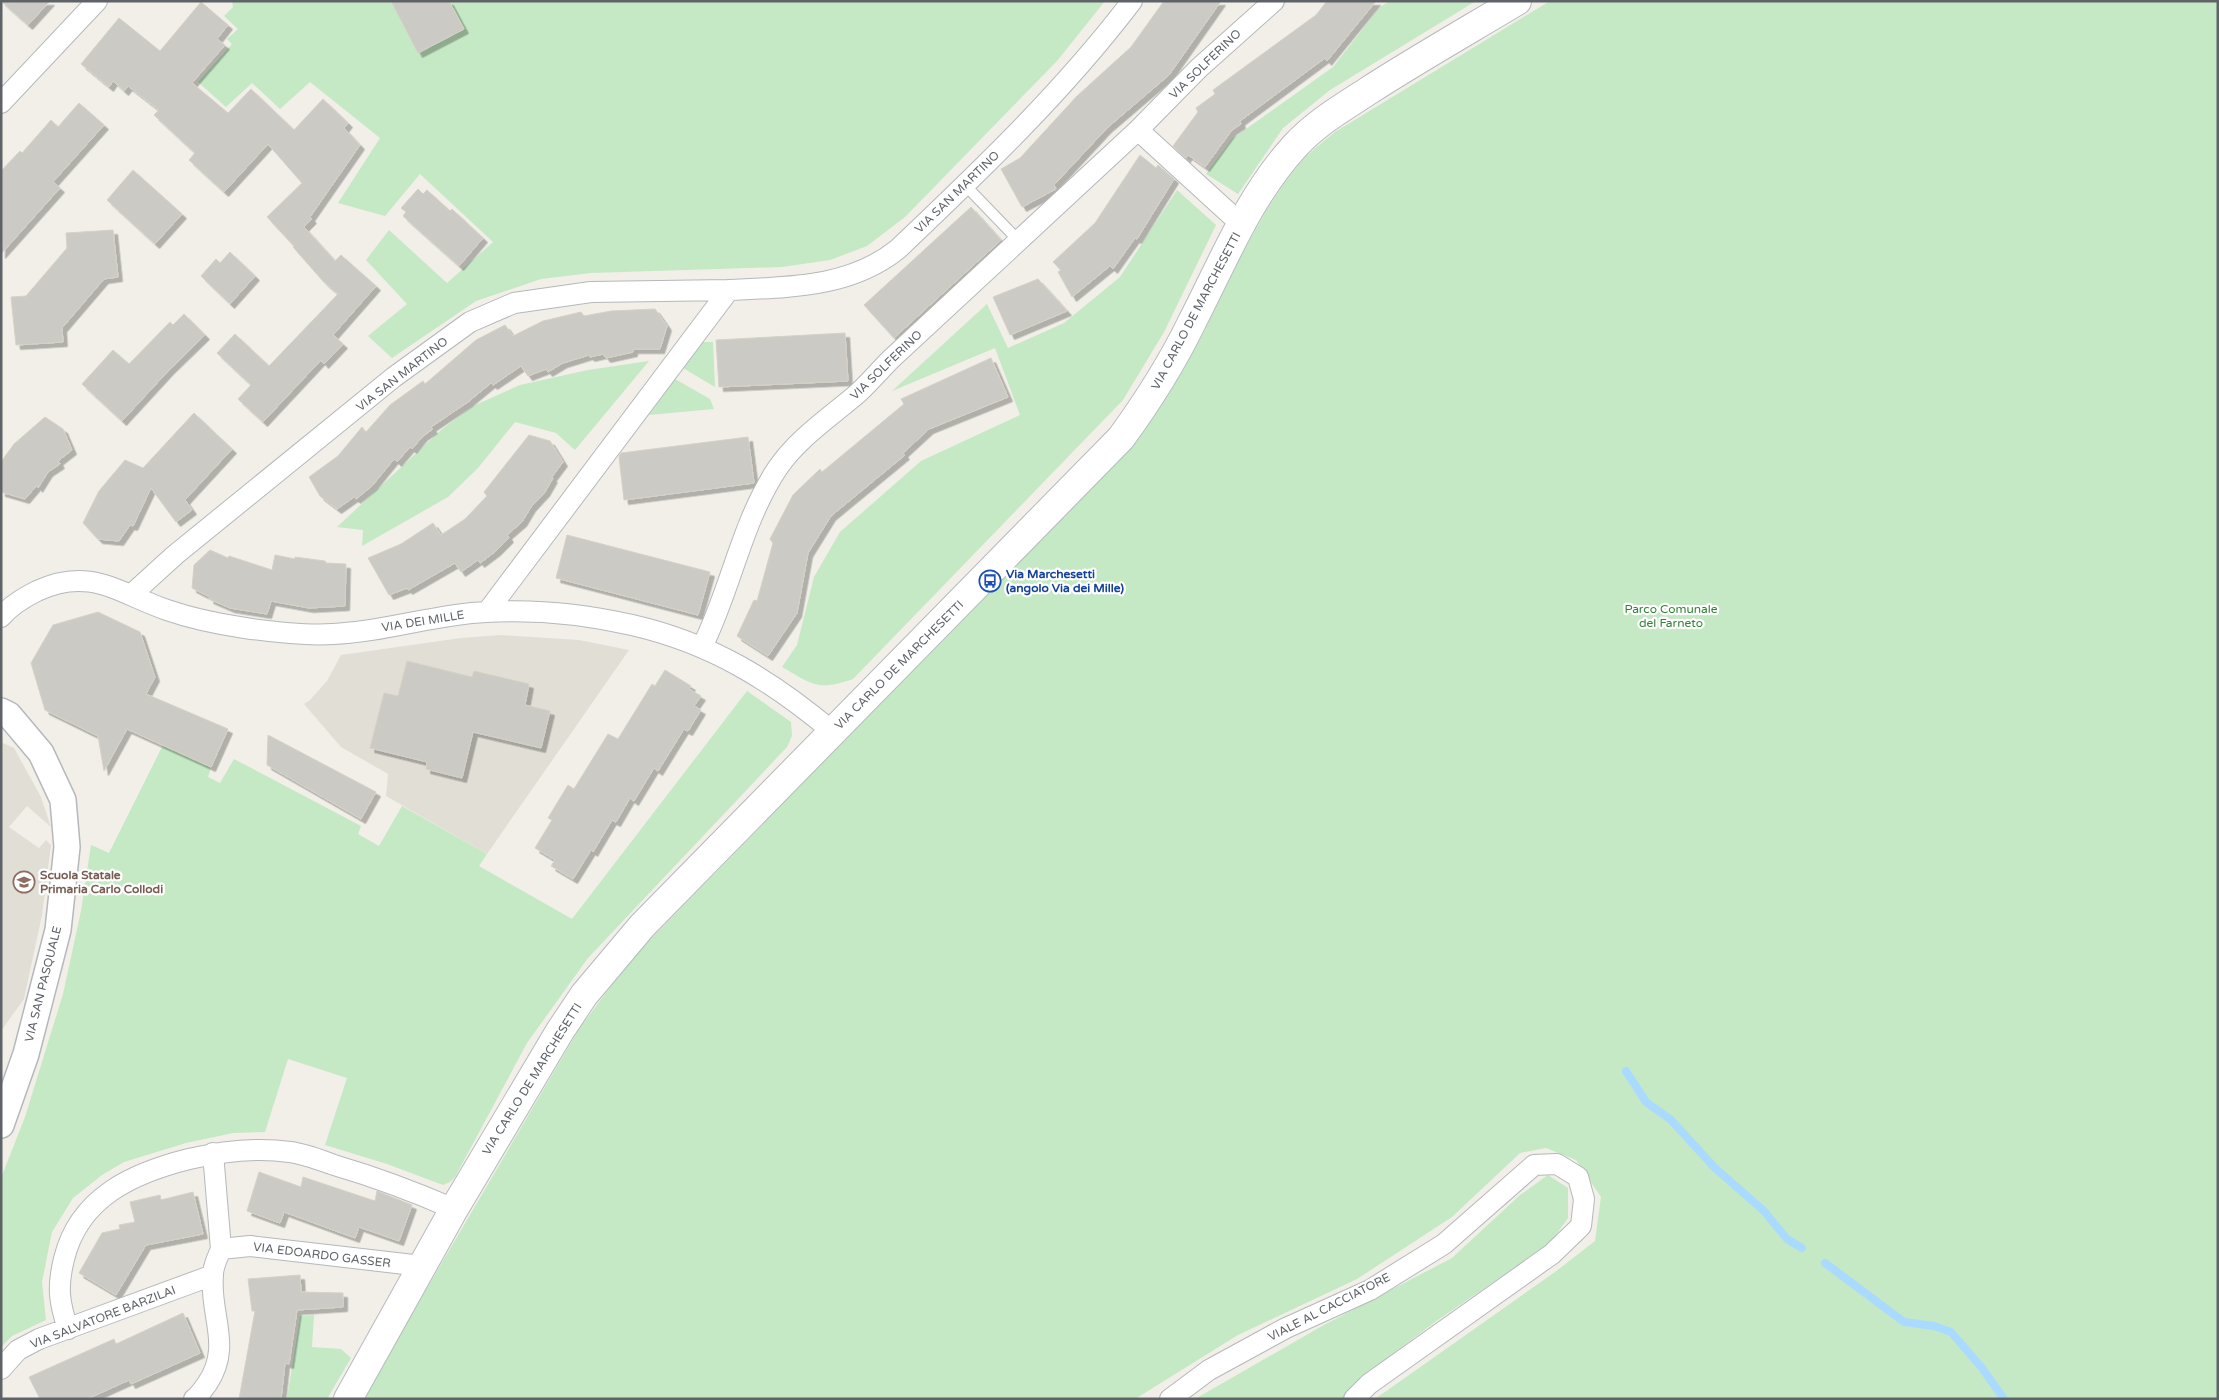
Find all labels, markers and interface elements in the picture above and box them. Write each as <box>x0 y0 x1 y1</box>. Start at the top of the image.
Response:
street label: VIA SOLFERINO <box>1166 26 1244 102</box>
street label: VIA SAN MARTINO <box>912 148 1002 236</box>
street label: VIA CARLO DE MARCHESETTI <box>1148 230 1244 392</box>
street label: VIA SOLFERINO <box>847 327 925 403</box>
street label: VIA SAN MARTINO <box>354 334 451 414</box>
place label: Via Marchesetti (angolo Via dei Mille) <box>1006 567 1124 596</box>
bus stop icon: Via Marchesetti (angolo Via dei Mille) <box>978 569 1002 593</box>
street label: VIA CARLO DE MARCHESETTI <box>832 598 966 732</box>
park label: Parco Comunale del Farneto <box>1624 602 1718 630</box>
street label: VIA DEI MILLE <box>381 608 466 634</box>
place label: Scuola Statale Primaria Carlo Collodi <box>40 868 163 896</box>
school or university icon: Scuola Statale Primaria Carlo Collodi <box>12 870 36 894</box>
street label: VIA SAN PASQUALE <box>22 924 64 1043</box>
street label: VIA CARLO DE MARCHESETTI <box>479 1000 585 1158</box>
street label: VIA EDOARDO GASSER <box>252 1240 392 1270</box>
street label: VIALE AL CACCIATORE <box>1265 1270 1393 1344</box>
street label: VIA SALVATORE BARZILAI <box>28 1283 178 1351</box>

